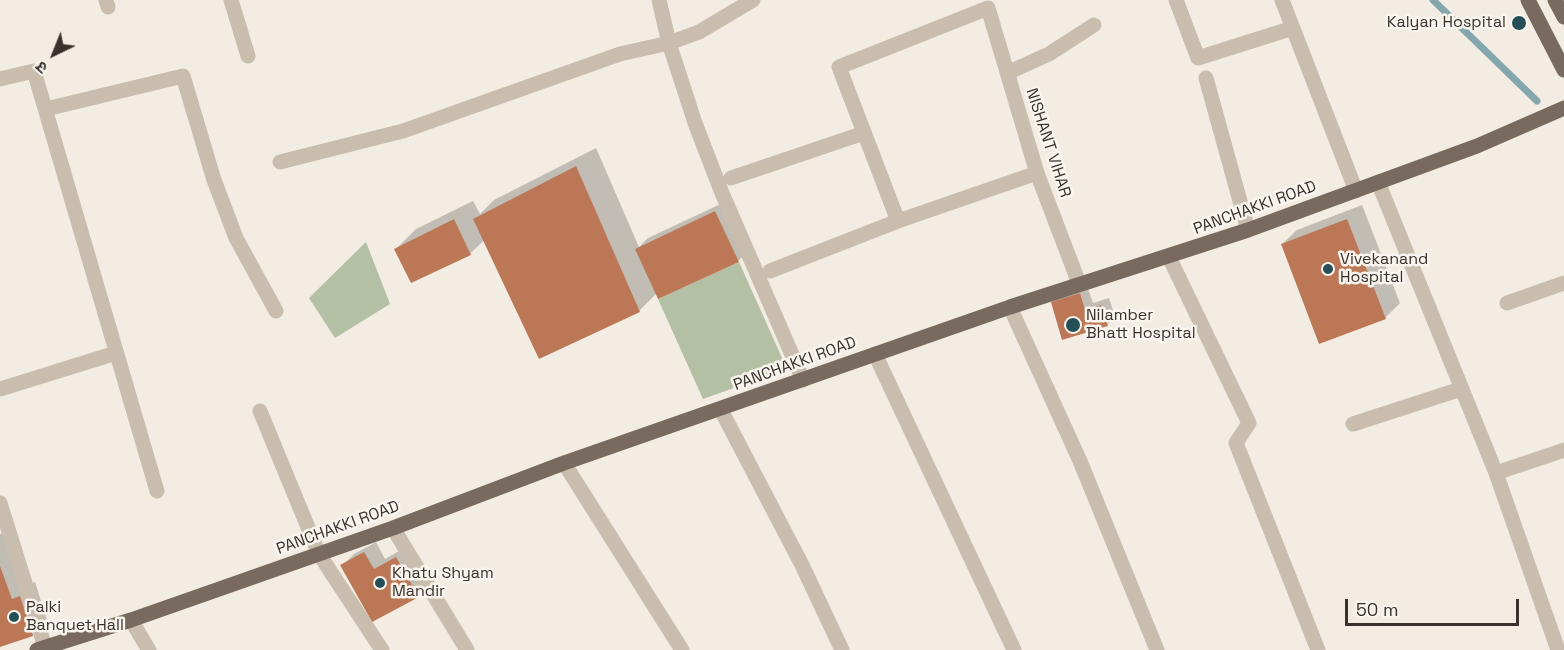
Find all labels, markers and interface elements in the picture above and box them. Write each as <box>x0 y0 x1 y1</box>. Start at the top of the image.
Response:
place label: Kalyan Hospital <box>1387 13 1506 33</box>
marker: Kalyan Hospital <box>1510 14 1528 32</box>
north arrow <box>24 24 84 84</box>
text: उ <box>31 57 52 78</box>
street label: NISHANT VIHAR <box>1021 86 1075 200</box>
street label: PANCHAKKI ROAD <box>1191 177 1319 239</box>
place label: Vivekanand Hospital <box>1340 250 1428 288</box>
marker: Vivekanand Hospital <box>1321 262 1335 276</box>
place label: Nilamber Bhatt Hospital <box>1086 306 1196 344</box>
marker: Nilamber Bhatt Hospital <box>1064 316 1082 334</box>
street label: PANCHAKKI ROAD <box>731 333 859 395</box>
street label: PANCHAKKI ROAD <box>274 497 402 559</box>
place label: Khatu Shyam Mandir <box>392 564 494 602</box>
marker: Khatu Shyam Mandir <box>373 576 387 590</box>
scale bar <box>1348 587 1522 625</box>
place label: Palki Banquet Hall <box>26 598 124 636</box>
text: 50 m <box>1356 598 1398 621</box>
marker: Palki Banquet Hall <box>7 610 21 624</box>

